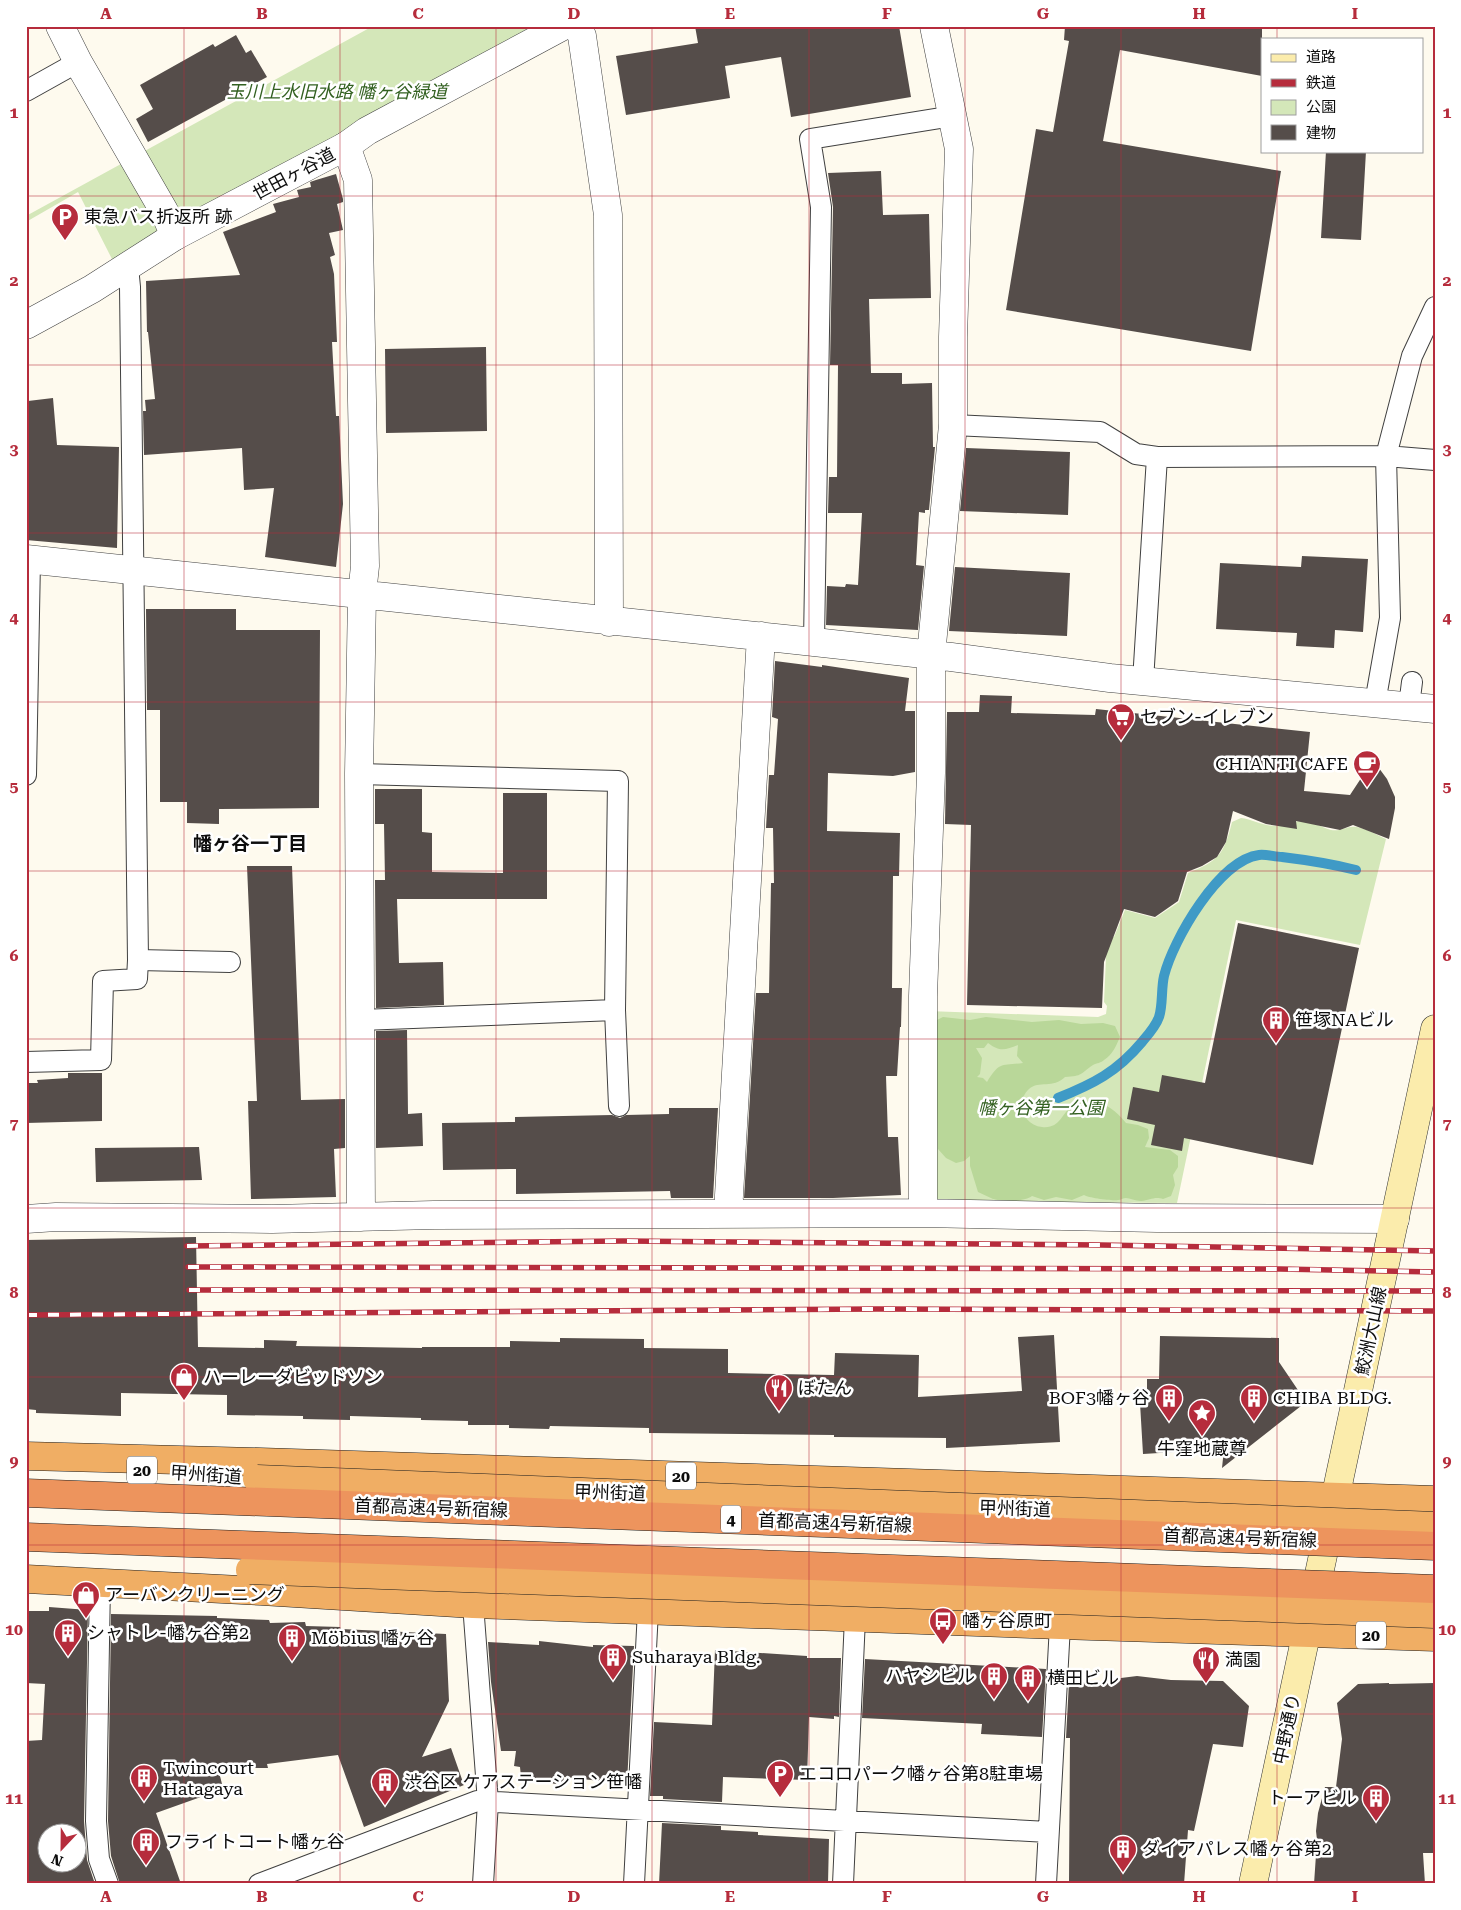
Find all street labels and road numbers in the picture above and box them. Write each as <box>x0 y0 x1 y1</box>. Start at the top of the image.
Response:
street label: 世田ヶ谷道 <box>249 143 338 204</box>
street label: 鮫洲大山線 <box>1351 1285 1390 1377</box>
road number: 20 <box>127 1456 157 1484</box>
street label: 甲州街道 <box>169 1462 243 1487</box>
road number: 20 <box>666 1462 696 1490</box>
street label: 甲州街道 <box>574 1481 646 1504</box>
street label: 首都高速4号新宿線 <box>354 1494 508 1521</box>
street label: 甲州街道 <box>979 1497 1051 1520</box>
road number: 4 <box>721 1506 741 1532</box>
street label: 首都高速4号新宿線 <box>758 1509 912 1536</box>
street label: 首都高速4号新宿線 <box>1163 1524 1317 1551</box>
road number: 20 <box>1356 1622 1386 1648</box>
street label: 中野通り <box>1269 1691 1304 1766</box>

